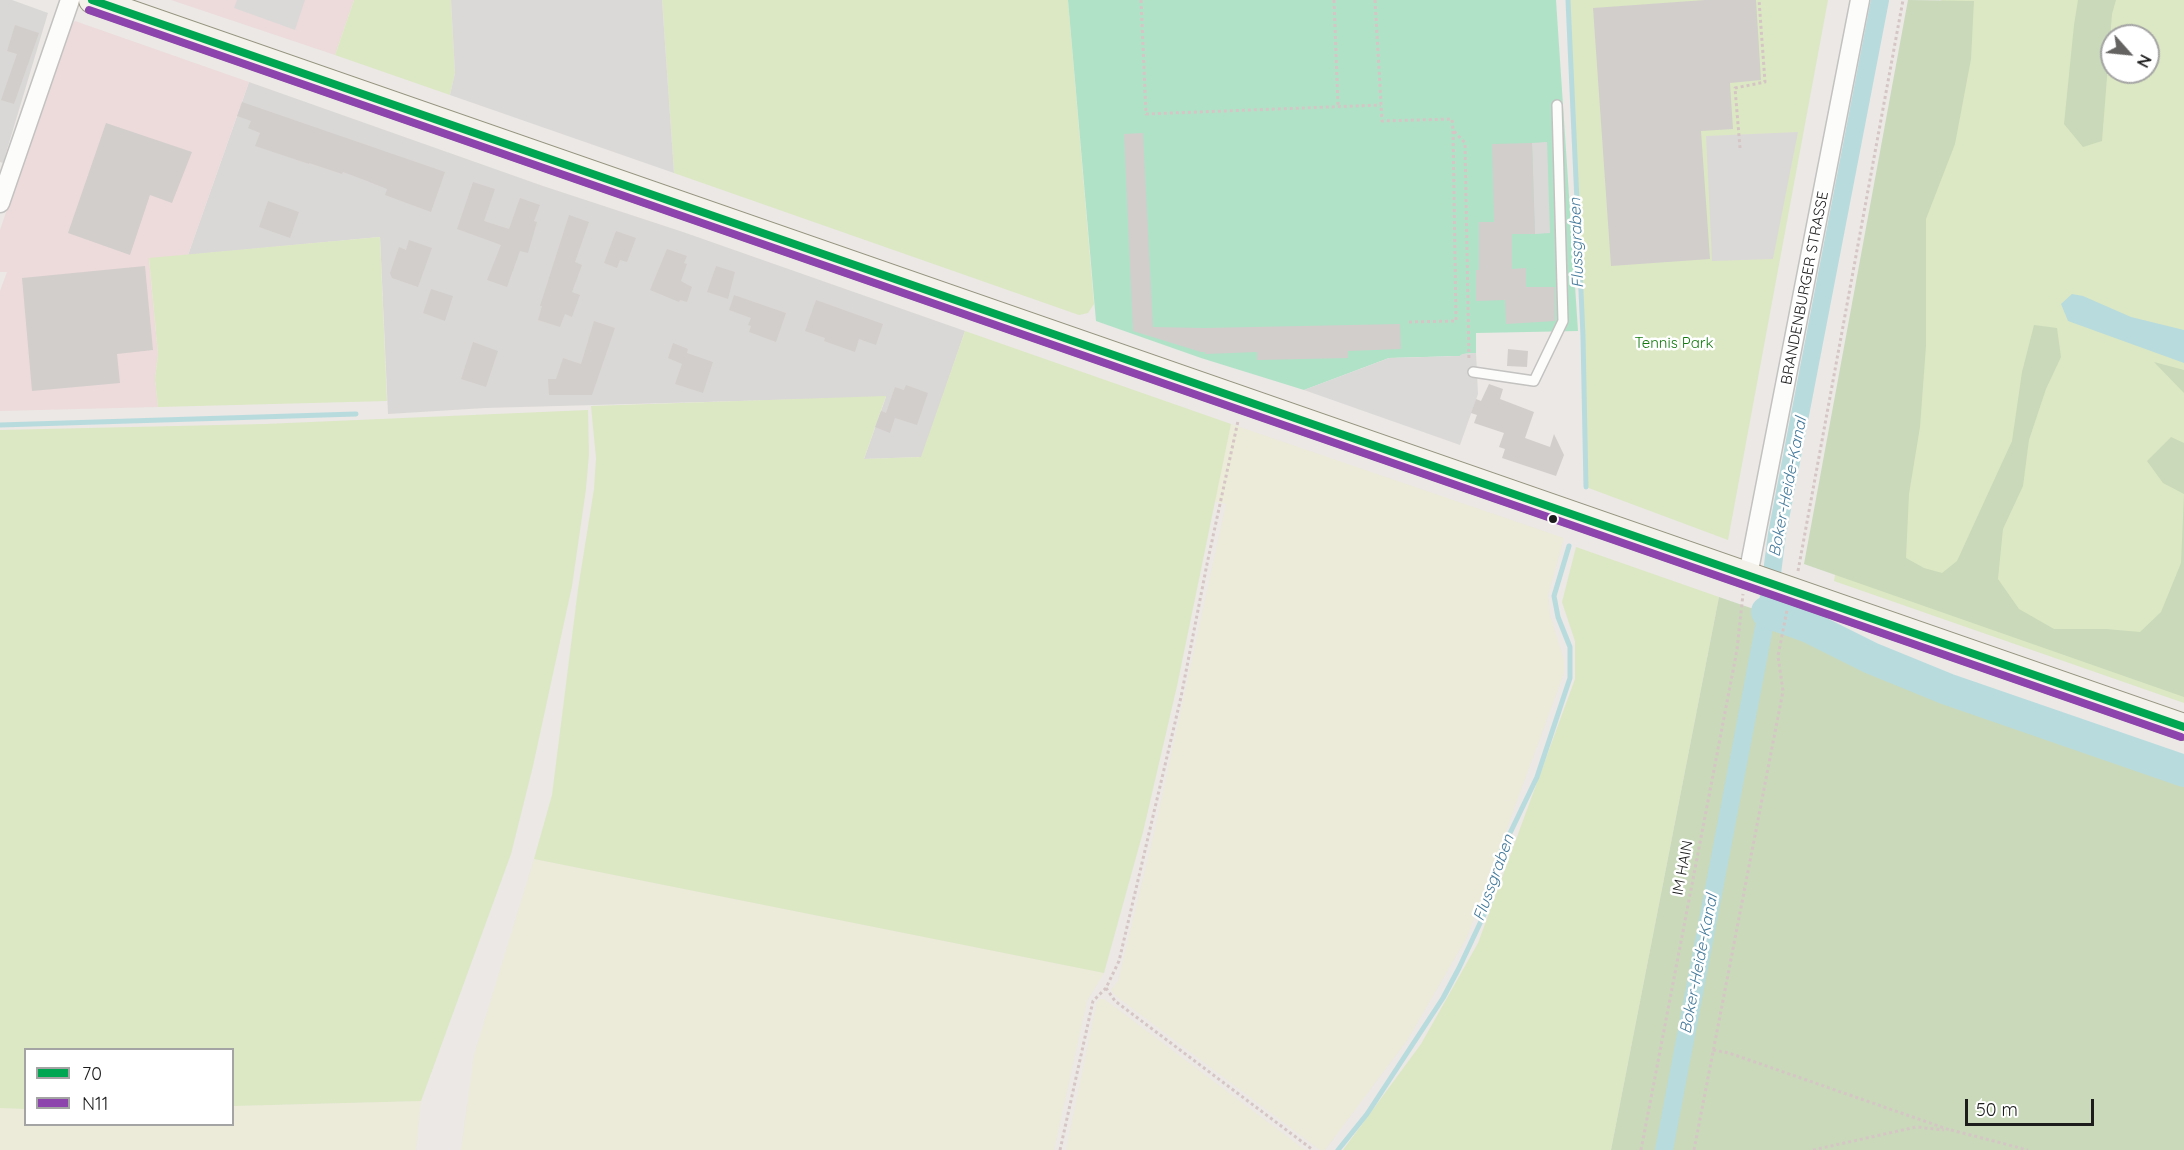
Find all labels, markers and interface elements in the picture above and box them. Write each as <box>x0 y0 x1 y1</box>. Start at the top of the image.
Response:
north arrow <box>2100 24 2160 84</box>
text: N <box>2133 51 2156 71</box>
street label: BRANDENBURGER STRASSE <box>1777 190 1833 386</box>
water label: Flussgraben <box>1566 197 1588 289</box>
park label: Tennis Park <box>1634 334 1714 352</box>
water label: Boker-Heide-Kanal <box>1765 416 1811 558</box>
unlabelled marker <box>1547 513 1559 525</box>
water label: Flussgraben <box>1470 832 1518 924</box>
street label: IM HAIN <box>1669 839 1697 897</box>
water label: Boker-Heide-Kanal <box>1676 893 1722 1035</box>
legend <box>24 1048 234 1126</box>
text: 70 <box>82 1062 102 1085</box>
scale bar <box>1968 1087 2097 1125</box>
text: N11 <box>82 1092 108 1115</box>
text: 50 m <box>1976 1098 2018 1121</box>

